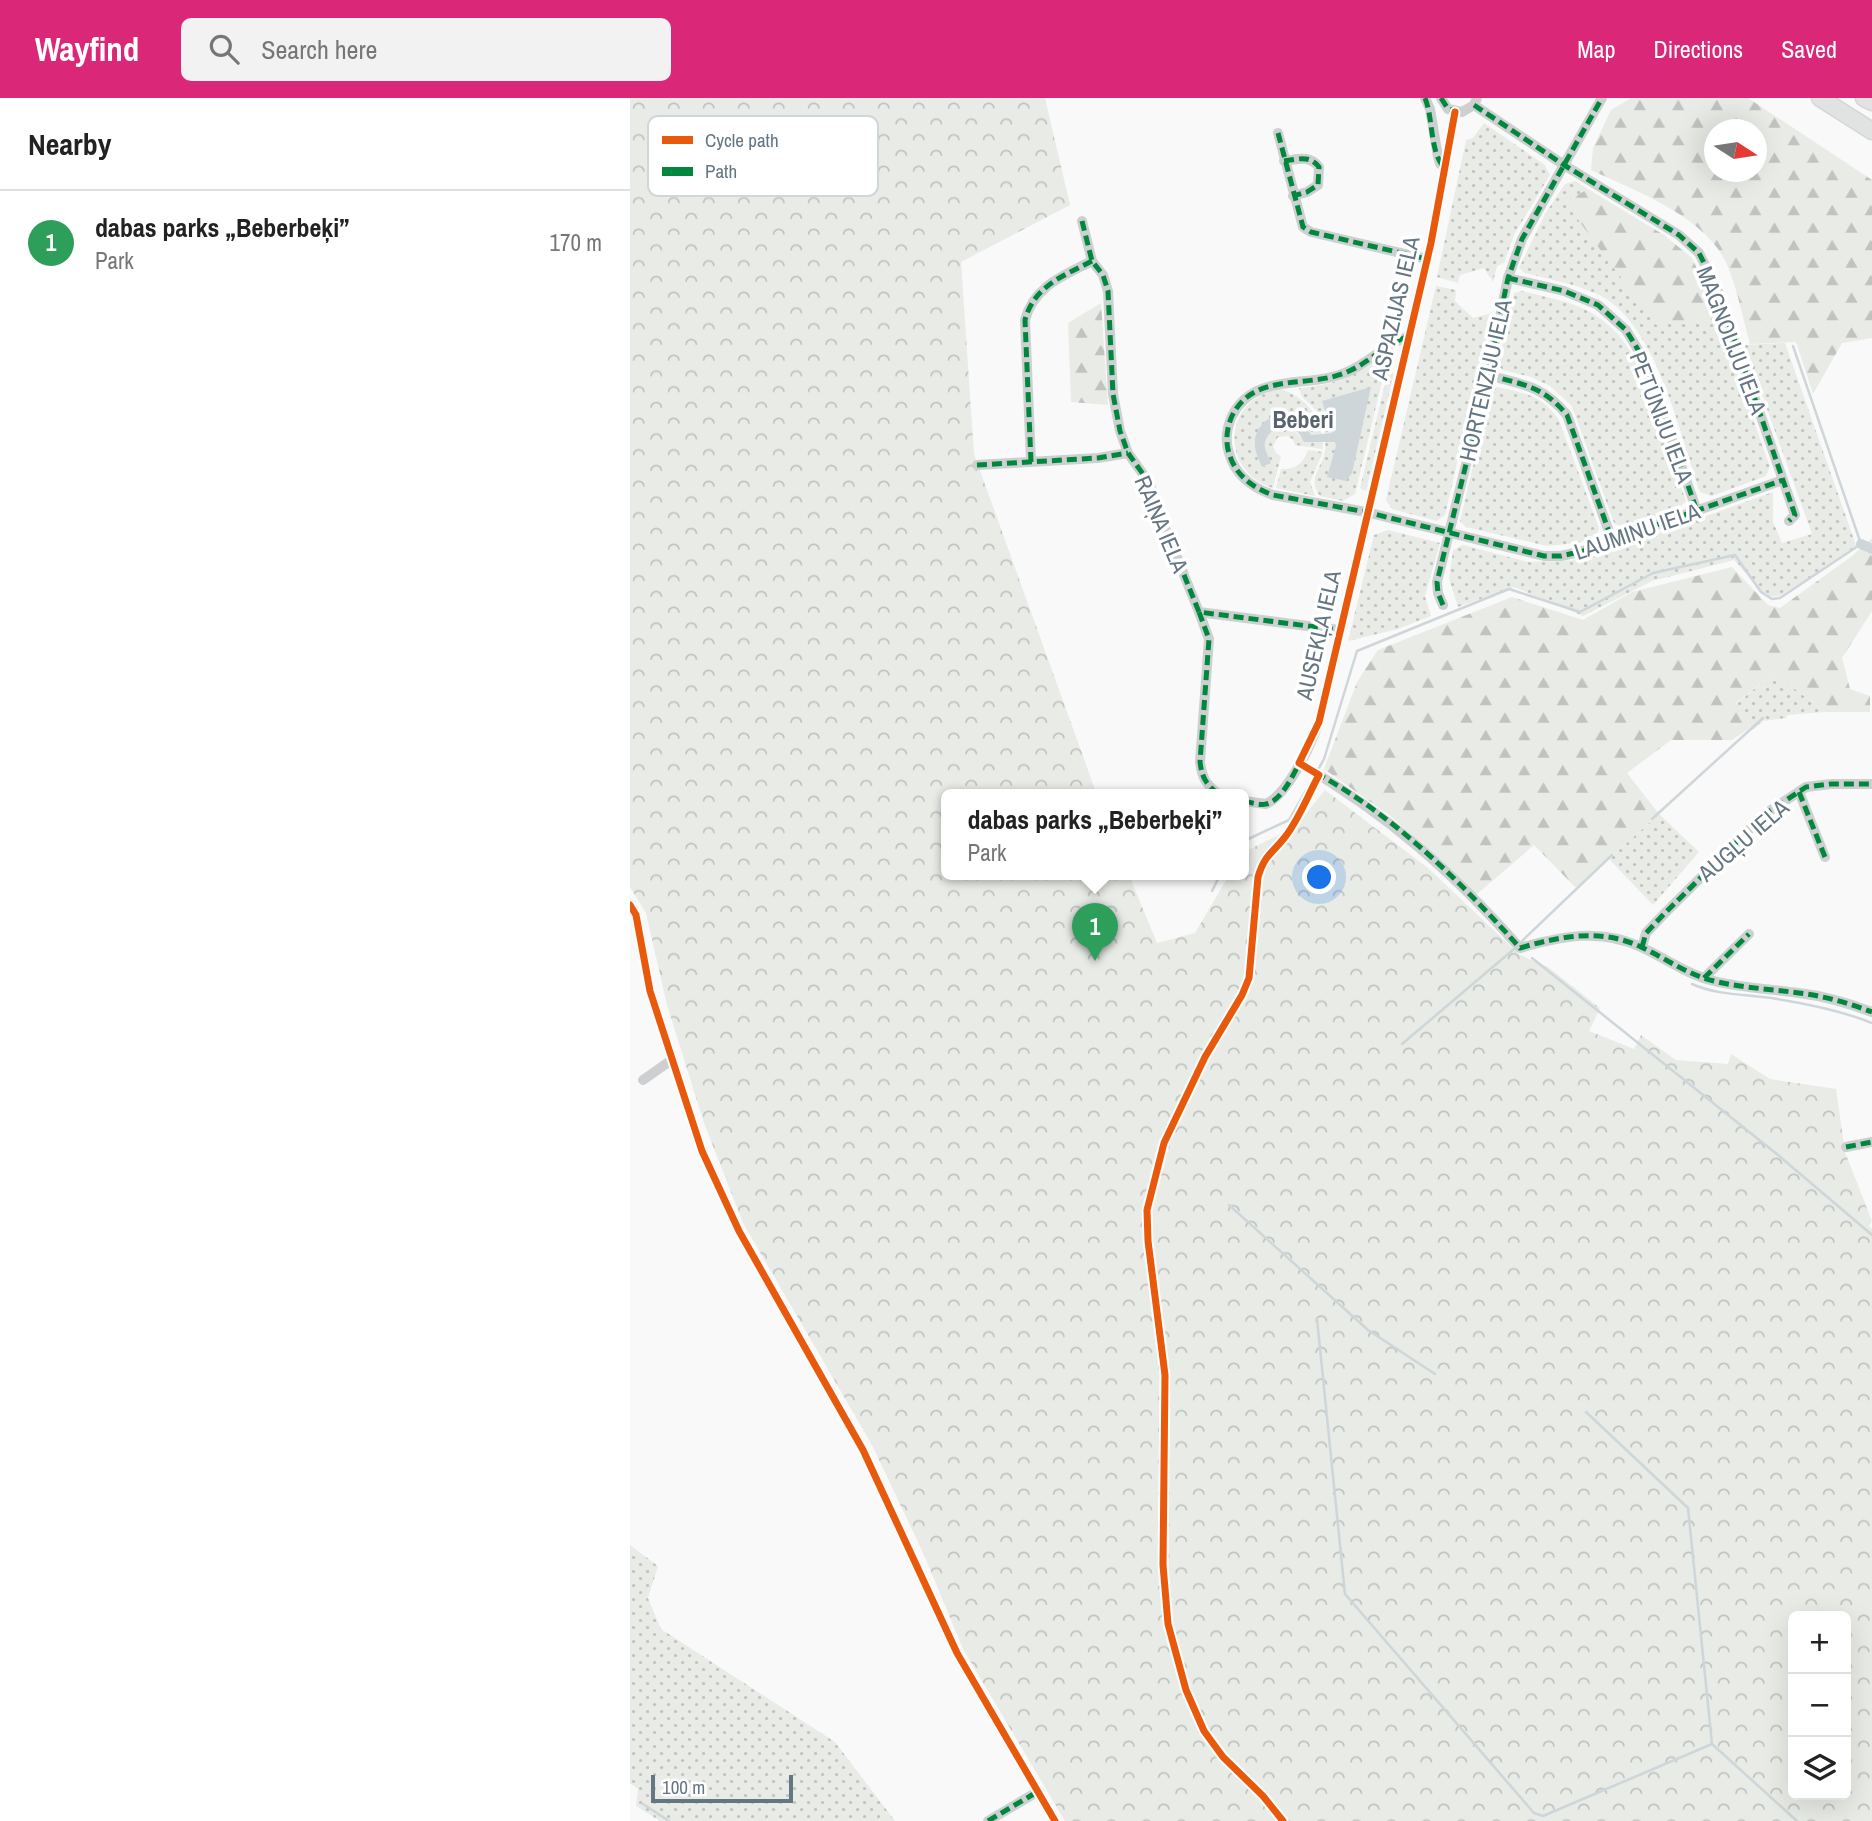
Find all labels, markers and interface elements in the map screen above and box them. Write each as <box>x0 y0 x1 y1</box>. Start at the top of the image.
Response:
search box <box>181 18 671 81</box>
text: Wayfind <box>35 27 139 71</box>
icon: search <box>205 30 243 68</box>
text: Search here <box>261 32 377 67</box>
text: Map <box>1577 33 1615 65</box>
text: Directions <box>1653 33 1743 65</box>
text: Saved <box>1781 33 1837 65</box>
legend <box>648 116 878 196</box>
north arrow <box>1704 119 1767 182</box>
text: Nearby <box>28 124 111 164</box>
text: Cycle path <box>705 127 779 153</box>
text: Path <box>705 158 737 184</box>
text: dabas parks „Beberbeķi” <box>95 210 350 245</box>
text: 1 <box>46 227 56 258</box>
text: 170 m <box>550 227 602 258</box>
street label: ASPAZIJAS IELA <box>1363 233 1427 384</box>
text: Park <box>95 245 134 276</box>
street label: MAGNOLIJU IELA <box>1690 262 1775 419</box>
street label: HORTENZIJU IELA <box>1451 296 1519 464</box>
street label: PETŪNIJU IELA <box>1623 347 1701 488</box>
district label: Beberi <box>1272 403 1334 435</box>
street label: RAIŅA IELA <box>1128 471 1197 578</box>
street label: LAUMIŅU IELA <box>1570 495 1704 567</box>
street label: AUSEKĻA IELA <box>1288 567 1348 704</box>
popup <box>941 789 1249 880</box>
street label: AUGĻU IELA <box>1690 792 1795 889</box>
text: dabas parks „Beberbeķi” <box>968 802 1222 837</box>
text: Park <box>968 837 1006 868</box>
your location <box>1302 860 1336 894</box>
pin: 1 <box>1072 903 1118 961</box>
map controls <box>1788 1611 1851 1800</box>
button: + <box>1788 1611 1851 1674</box>
button: − <box>1788 1674 1851 1737</box>
button: layers <box>1788 1737 1851 1800</box>
scale bar <box>651 1772 793 1804</box>
text: 100 m <box>662 1774 705 1800</box>

